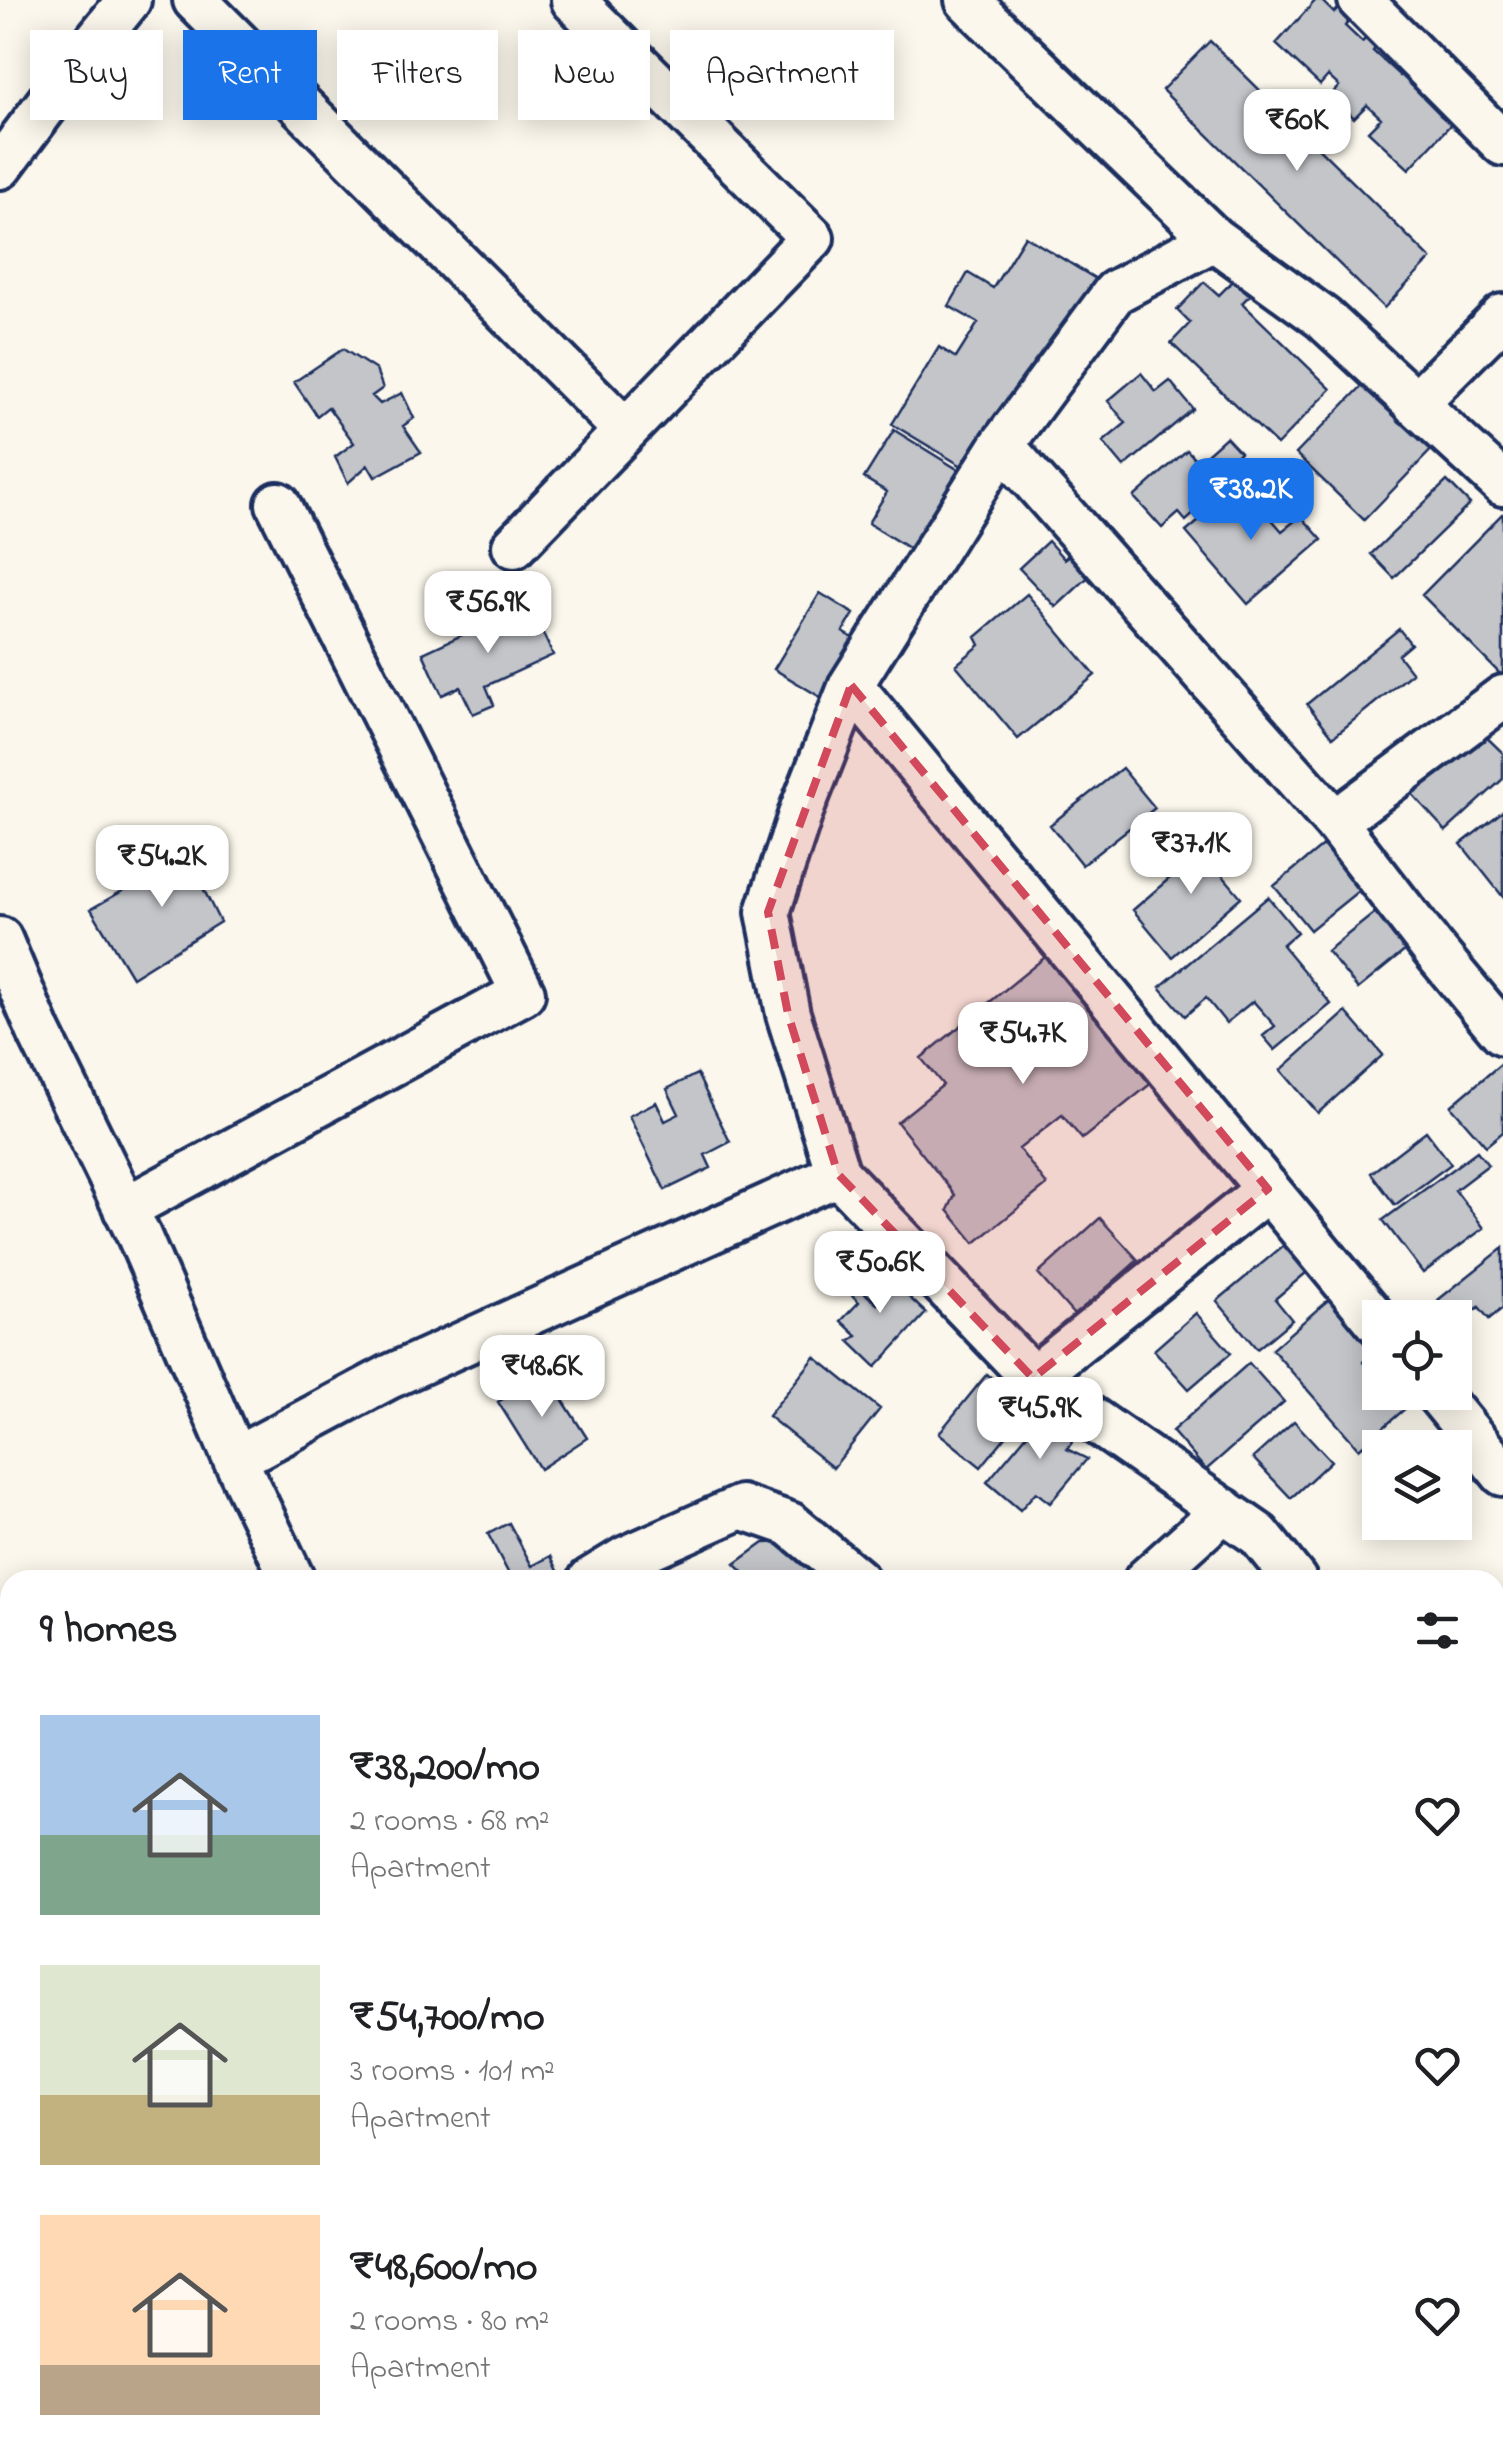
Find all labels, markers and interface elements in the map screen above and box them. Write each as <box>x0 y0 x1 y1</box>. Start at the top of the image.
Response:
chip: Buy <box>30 30 163 120</box>
chip: Rent <box>183 30 317 120</box>
chip: Filters <box>337 30 498 120</box>
chip: New <box>518 30 650 120</box>
chip: Apartment <box>670 30 894 120</box>
pin: ₹60K <box>1238 89 1356 174</box>
text: ₹60K <box>1266 98 1328 145</box>
pin: ₹38.2K <box>1170 458 1332 543</box>
text: ₹38.2K <box>1210 467 1292 514</box>
pin: ₹56.9K <box>407 571 569 656</box>
text: ₹56.9K <box>446 580 530 627</box>
pin: ₹37.1K <box>1110 812 1272 897</box>
text: ₹37.1K <box>1152 821 1230 868</box>
pin: ₹54.2K <box>81 825 243 910</box>
text: ₹54.2K <box>118 834 206 881</box>
pin: ₹54.7K <box>942 1002 1104 1087</box>
text: ₹54.7K <box>980 1011 1066 1058</box>
pin: ₹50.6K <box>799 1231 961 1316</box>
text: ₹50.6K <box>836 1240 924 1287</box>
map controls <box>1362 1300 1472 1540</box>
button: locate <box>1362 1300 1472 1410</box>
pin: ₹48.6K <box>461 1335 623 1420</box>
text: ₹48.6K <box>502 1344 582 1391</box>
pin: ₹45.9K <box>959 1377 1121 1462</box>
text: ₹45.9K <box>999 1386 1081 1433</box>
button: layers <box>1362 1430 1472 1540</box>
text: 9 homes <box>40 1600 178 1661</box>
icon: filters <box>1410 1603 1465 1658</box>
text: ₹38,200/mo <box>350 1738 540 1799</box>
icon: home <box>120 1755 240 1875</box>
icon: heart <box>1410 1788 1465 1843</box>
text: 2 rooms · 68 m² <box>350 1799 549 1846</box>
text: Apartment <box>350 1846 491 1893</box>
text: ₹54,700/mo <box>350 1988 545 2049</box>
icon: home <box>120 2005 240 2125</box>
icon: heart <box>1410 2038 1465 2093</box>
text: 3 rooms · 101 m² <box>350 2049 555 2096</box>
text: Apartment <box>350 2096 491 2143</box>
text: ₹48,600/mo <box>350 2238 538 2299</box>
icon: home <box>120 2255 240 2375</box>
icon: heart <box>1410 2288 1465 2343</box>
text: 2 rooms · 80 m² <box>350 2299 549 2346</box>
text: Apartment <box>350 2346 491 2393</box>

